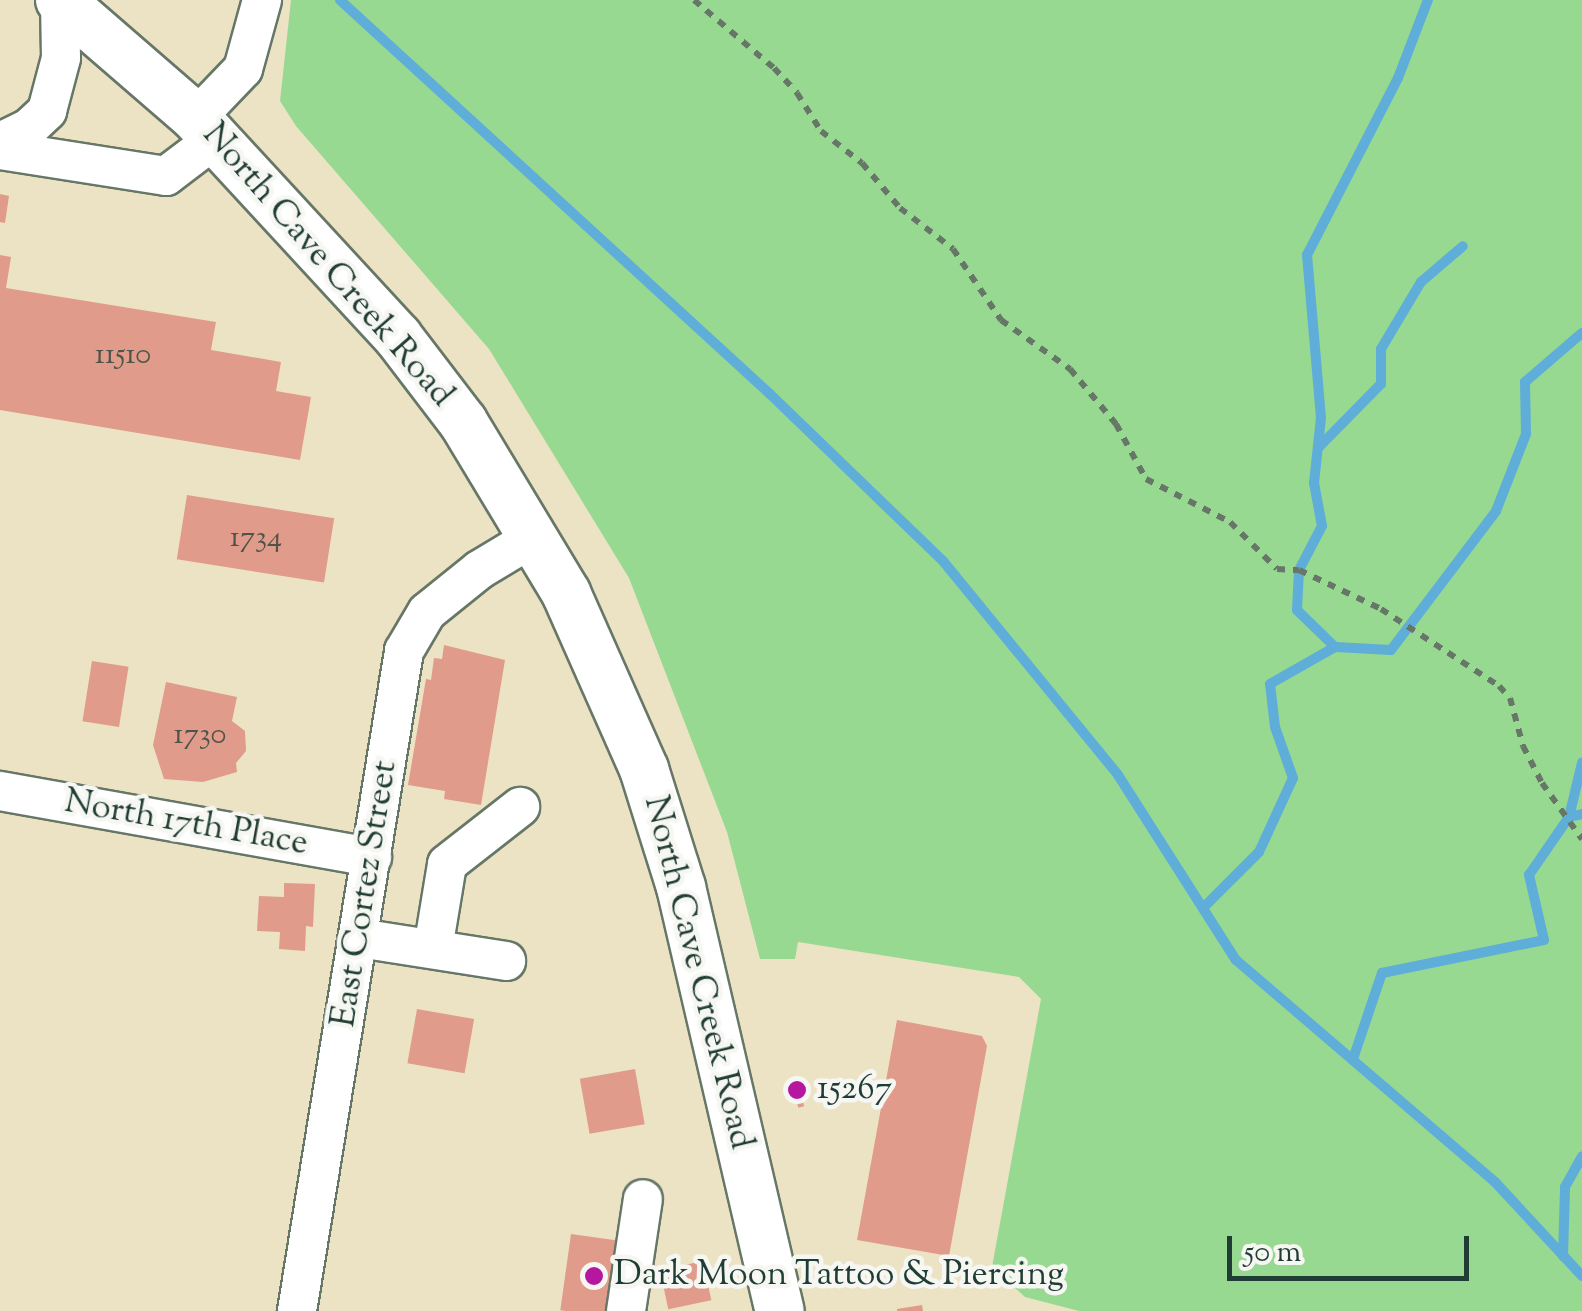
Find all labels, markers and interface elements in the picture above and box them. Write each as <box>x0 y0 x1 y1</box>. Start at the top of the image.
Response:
street label: North Cave Creek Road <box>192 115 462 417</box>
house number: 11510 <box>95 338 151 374</box>
house number: 1734 <box>230 521 282 557</box>
house number: 1730 <box>174 718 226 754</box>
street label: East Cortez Street <box>324 758 408 1030</box>
street label: North 17th Place <box>61 782 311 866</box>
street label: North Cave Creek Road <box>633 792 761 1154</box>
place label: 15267 <box>817 1069 892 1111</box>
marker: 15267 <box>786 1079 808 1101</box>
scale bar <box>1232 1216 1474 1278</box>
text: 50 m <box>1244 1232 1301 1275</box>
place label: Dark Moon Tattoo & Piercing <box>614 1255 1064 1297</box>
marker: Dark Moon Tattoo & Piercing <box>583 1265 605 1287</box>

